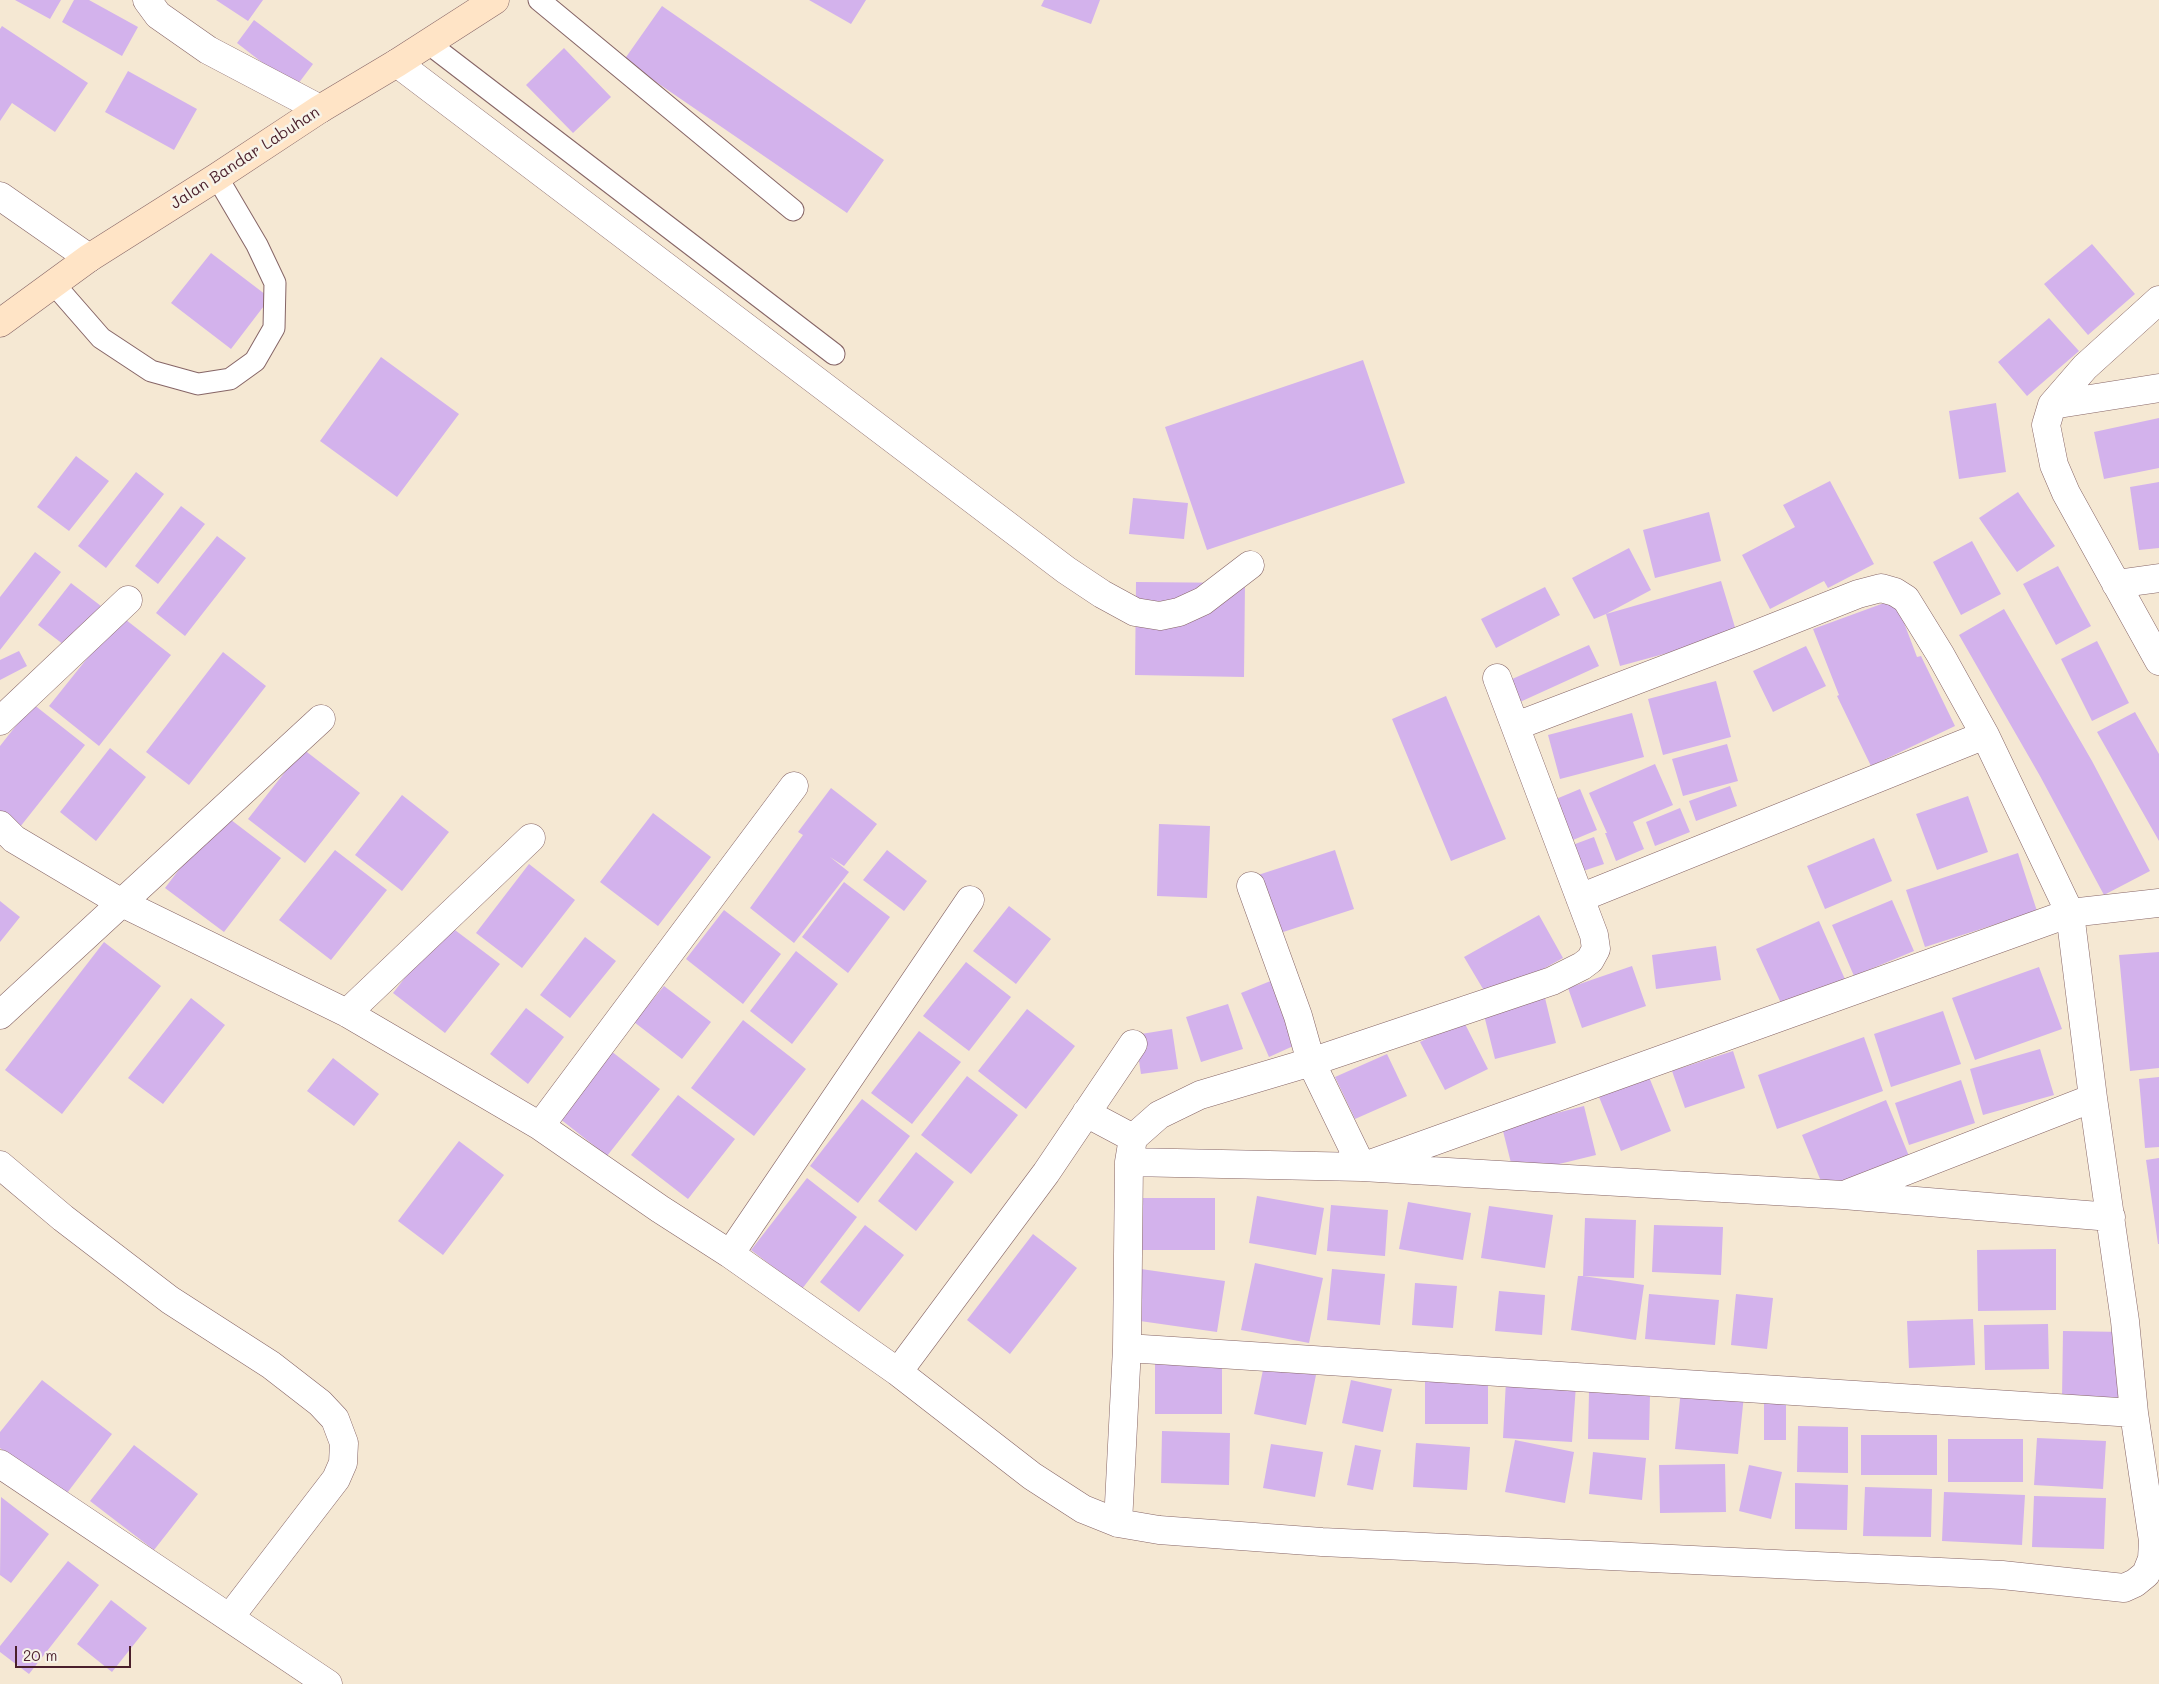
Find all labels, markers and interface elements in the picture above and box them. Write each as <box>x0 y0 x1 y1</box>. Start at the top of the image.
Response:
street label: Jalan Bandar Labuhan <box>167 103 323 213</box>
scale bar <box>18 1636 134 1668</box>
text: 20 m <box>23 1645 57 1665</box>

